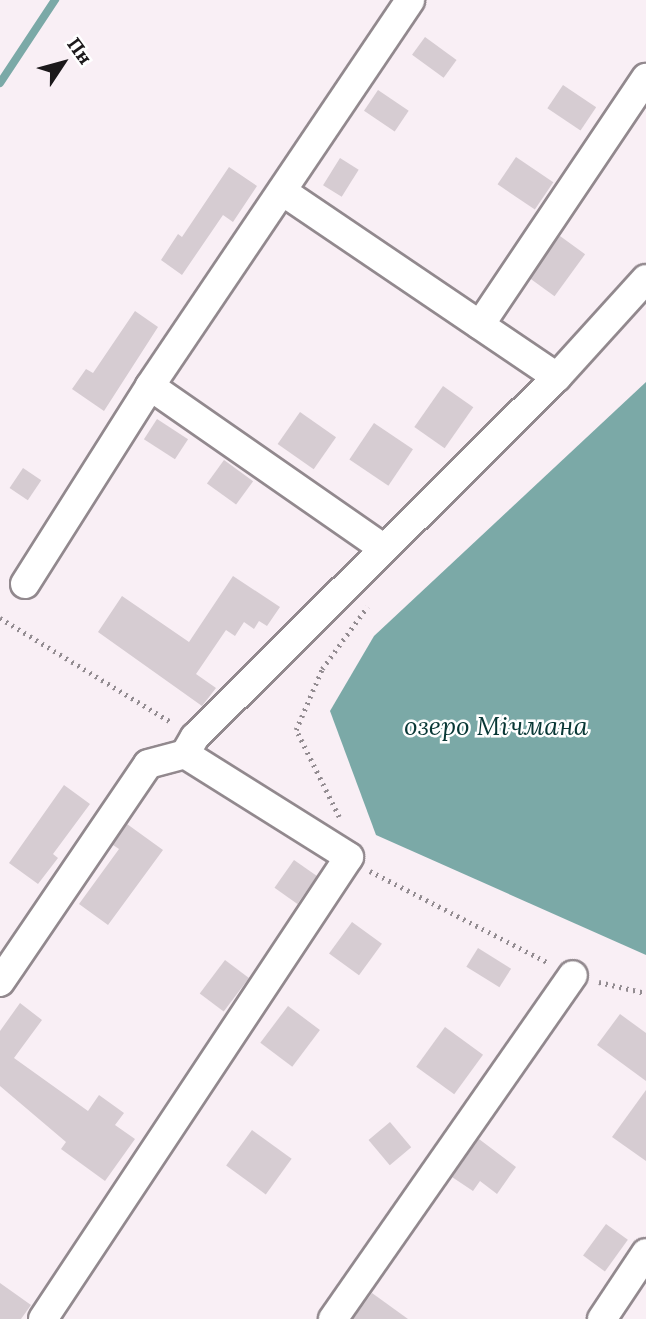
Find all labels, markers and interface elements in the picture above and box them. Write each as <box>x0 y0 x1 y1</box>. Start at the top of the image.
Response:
north arrow <box>28 28 98 98</box>
text: Пн <box>62 32 98 69</box>
water label: озеро Мічмана <box>404 710 588 742</box>

